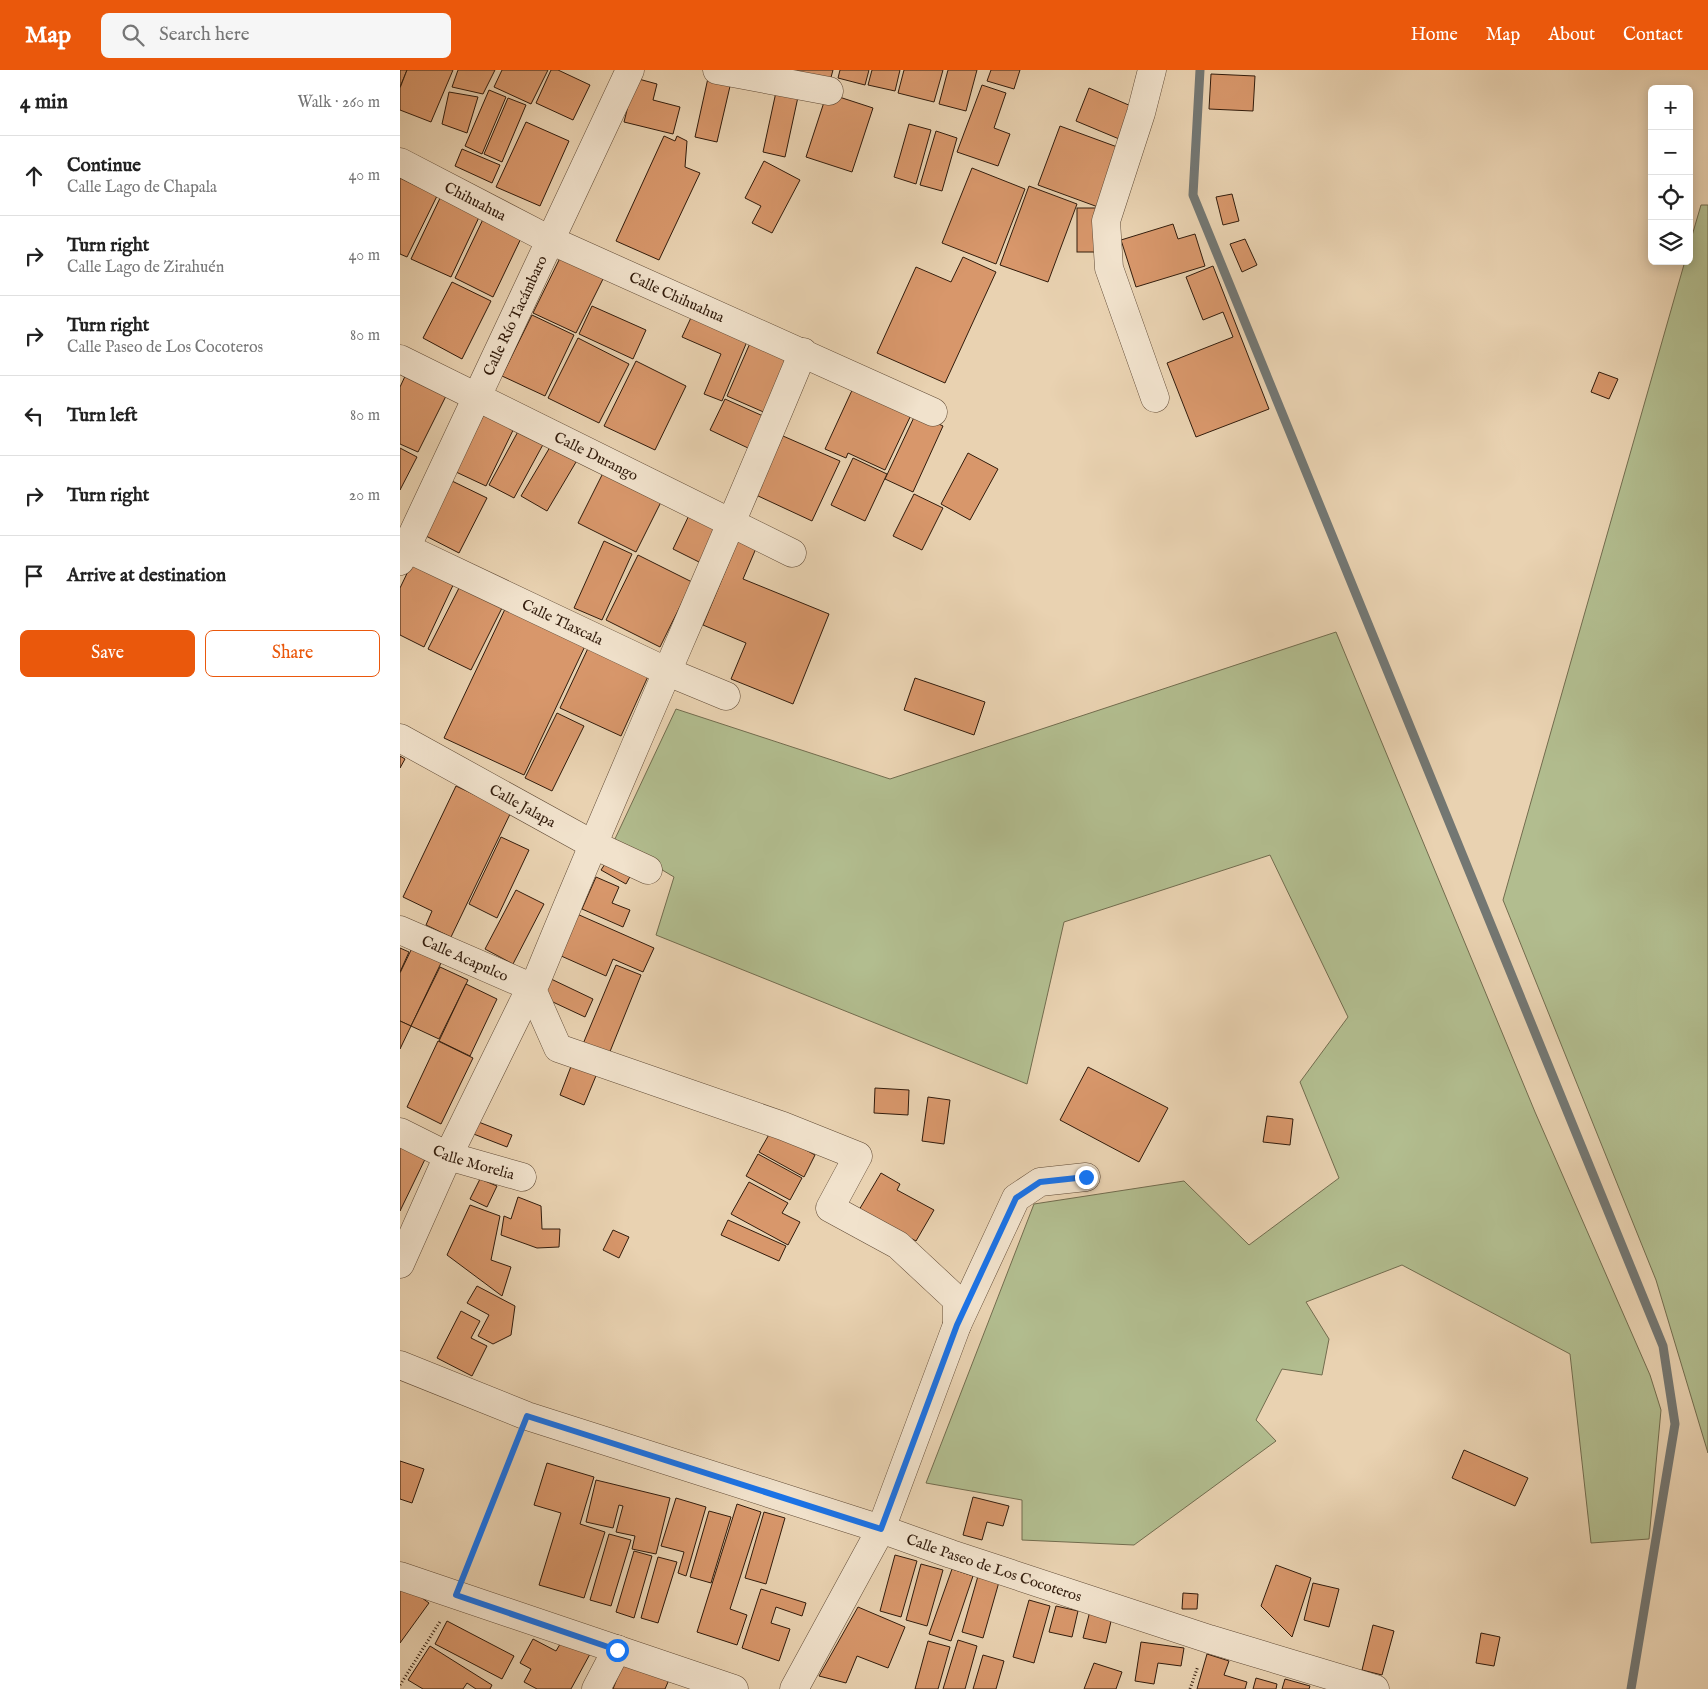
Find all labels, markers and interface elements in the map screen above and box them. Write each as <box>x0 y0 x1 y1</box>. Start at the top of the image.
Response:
search box <box>101 13 451 58</box>
text: Map <box>25 20 71 51</box>
icon: search <box>119 21 147 49</box>
text: Search here <box>159 23 250 47</box>
text: Home <box>1411 24 1458 47</box>
text: Map <box>1486 24 1520 47</box>
text: About <box>1548 24 1595 47</box>
text: Contact <box>1623 24 1683 47</box>
map controls <box>1648 85 1693 265</box>
button: + <box>1648 85 1693 130</box>
text: 4 min <box>20 89 68 116</box>
text: Walk · 260 m <box>297 93 380 113</box>
button: − <box>1648 130 1693 175</box>
text: Continue <box>67 154 141 178</box>
icon: ahead <box>20 162 48 190</box>
text: 40 m <box>348 166 380 186</box>
button: locate <box>1648 175 1693 220</box>
text: Calle Lago de Chapala <box>67 178 217 198</box>
street label: Chihuahua <box>441 178 510 226</box>
button: layers <box>1648 220 1693 265</box>
text: Turn right <box>67 234 149 258</box>
icon: right <box>20 242 48 270</box>
text: 40 m <box>348 246 380 266</box>
street label: Calle Río Tacámbaro <box>479 252 552 379</box>
text: Calle Lago de Zirahuén <box>67 258 224 278</box>
street label: Calle Chihuahua <box>626 268 728 327</box>
text: Turn right <box>67 314 149 338</box>
icon: right <box>20 322 48 350</box>
text: 80 m <box>350 326 380 346</box>
text: Calle Paseo de Los Cocoteros <box>67 338 263 358</box>
icon: left <box>20 402 48 430</box>
text: Turn left <box>67 404 138 428</box>
text: 80 m <box>350 406 380 426</box>
street label: Calle Durango <box>551 428 641 485</box>
icon: right <box>20 482 48 510</box>
text: Turn right <box>67 484 149 508</box>
text: 20 m <box>349 486 380 506</box>
icon: arrive <box>20 562 48 590</box>
text: Arrive at destination <box>67 564 226 588</box>
street label: Calle Tlaxcala <box>519 595 607 650</box>
button: Save <box>20 630 195 677</box>
button: Share <box>205 630 380 677</box>
street label: Calle Jalapa <box>486 780 559 832</box>
street label: Calle Acapulco <box>418 932 511 986</box>
street label: Calle Morelia <box>429 1141 517 1184</box>
route end <box>1075 1166 1098 1189</box>
street label: Calle Paseo de Los Cocoteros <box>904 1530 1084 1606</box>
route start <box>606 1639 629 1662</box>

